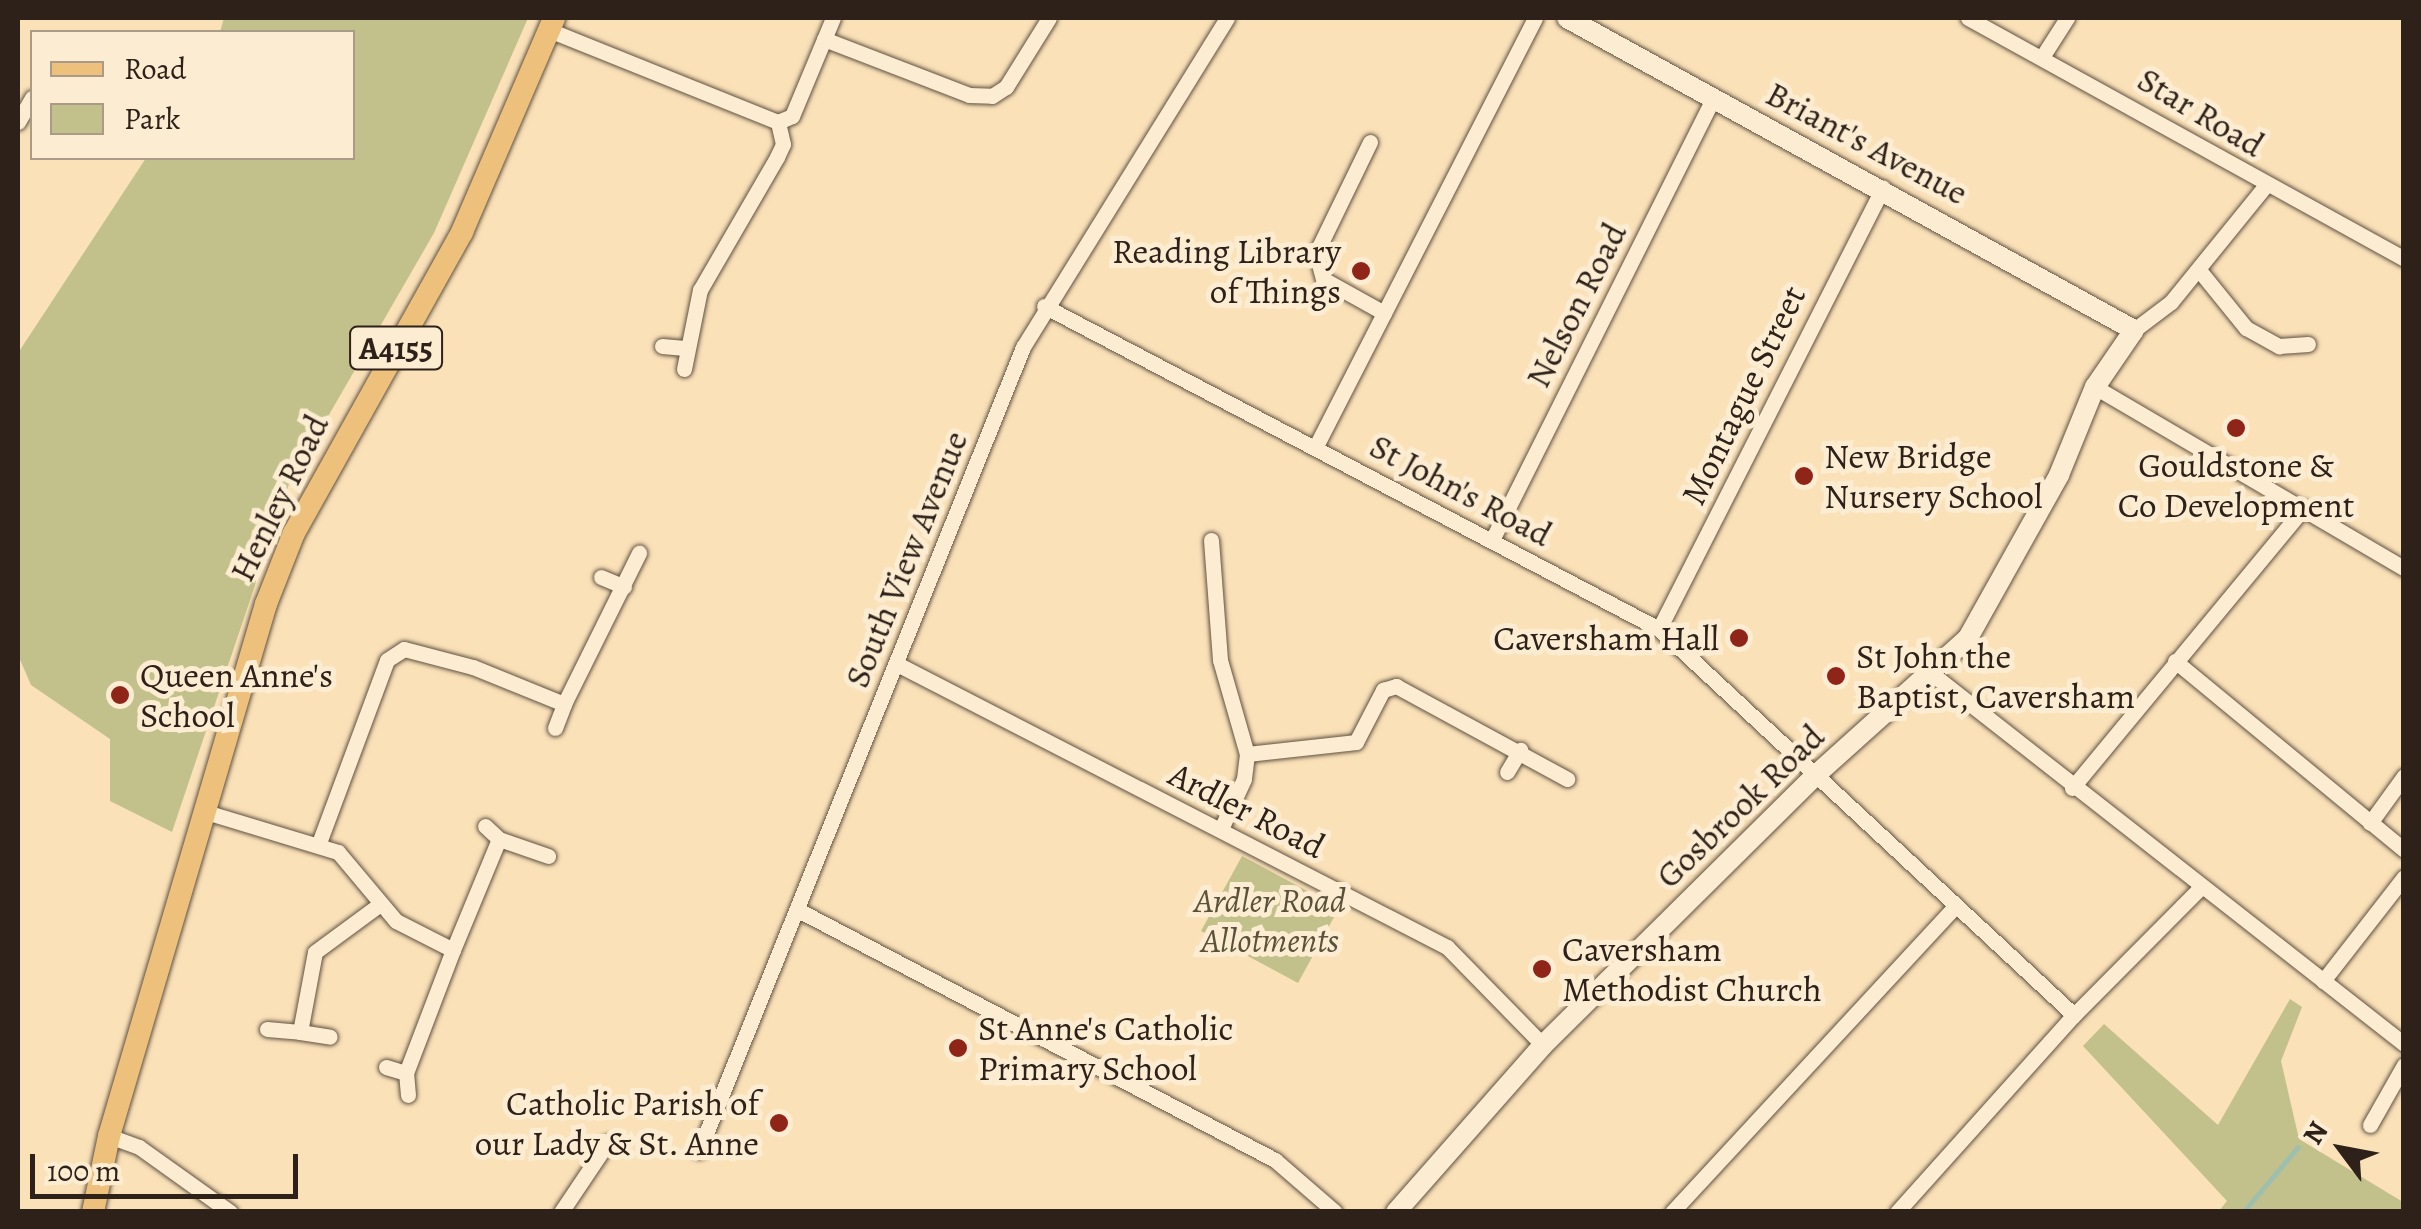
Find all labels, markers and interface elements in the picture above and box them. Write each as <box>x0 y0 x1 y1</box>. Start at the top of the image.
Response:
legend <box>30 30 355 160</box>
text: Road <box>124 49 186 89</box>
street label: Star Road <box>2130 58 2272 166</box>
street label: Briant's Avenue <box>1759 72 1975 214</box>
text: Park <box>124 99 180 139</box>
street label: Nelson Road <box>1517 216 1635 394</box>
place label: Reading Library of Things <box>1112 230 1341 312</box>
marker: Reading Library of Things <box>1350 260 1372 282</box>
street label: Montague Street <box>1672 279 1814 511</box>
road number: A4155 <box>348 321 444 375</box>
street label: Henley Road <box>221 408 337 588</box>
marker: Gouldstone & Co Development <box>2225 417 2247 439</box>
street label: South View Avenue <box>835 425 977 693</box>
street label: St John's Road <box>1363 425 1559 555</box>
place label: New Bridge Nursery School <box>1824 435 2043 517</box>
place label: Gouldstone & Co Development <box>2118 444 2354 526</box>
marker: New Bridge Nursery School <box>1793 465 1815 487</box>
place label: Caversham Hall <box>1493 617 1719 659</box>
marker: Caversham Hall <box>1728 627 1750 649</box>
place label: St John the Baptist, Caversham <box>1856 635 2136 717</box>
place label: Queen Anne's School <box>140 654 333 736</box>
marker: St John the Baptist, Caversham <box>1825 665 1847 687</box>
marker: Queen Anne's School <box>109 684 131 706</box>
street label: Gosbrook Road <box>1647 716 1833 896</box>
street label: Ardler Road <box>1162 753 1332 867</box>
park label: Ardler Road Allotments <box>1194 879 1346 961</box>
place label: Caversham Methodist Church <box>1562 928 1822 1010</box>
marker: Caversham Methodist Church <box>1531 958 1553 980</box>
place label: St Anne's Catholic Primary School <box>978 1007 1233 1089</box>
marker: St Anne's Catholic Primary School <box>947 1037 969 1059</box>
place label: Catholic Parish of our Lady & St. Anne <box>474 1082 759 1164</box>
north arrow <box>2291 1099 2391 1199</box>
marker: Catholic Parish of our Lady & St. Anne <box>768 1112 790 1134</box>
text: N <box>2294 1114 2337 1152</box>
scale bar <box>35 1134 302 1196</box>
text: 100 m <box>47 1151 120 1191</box>

